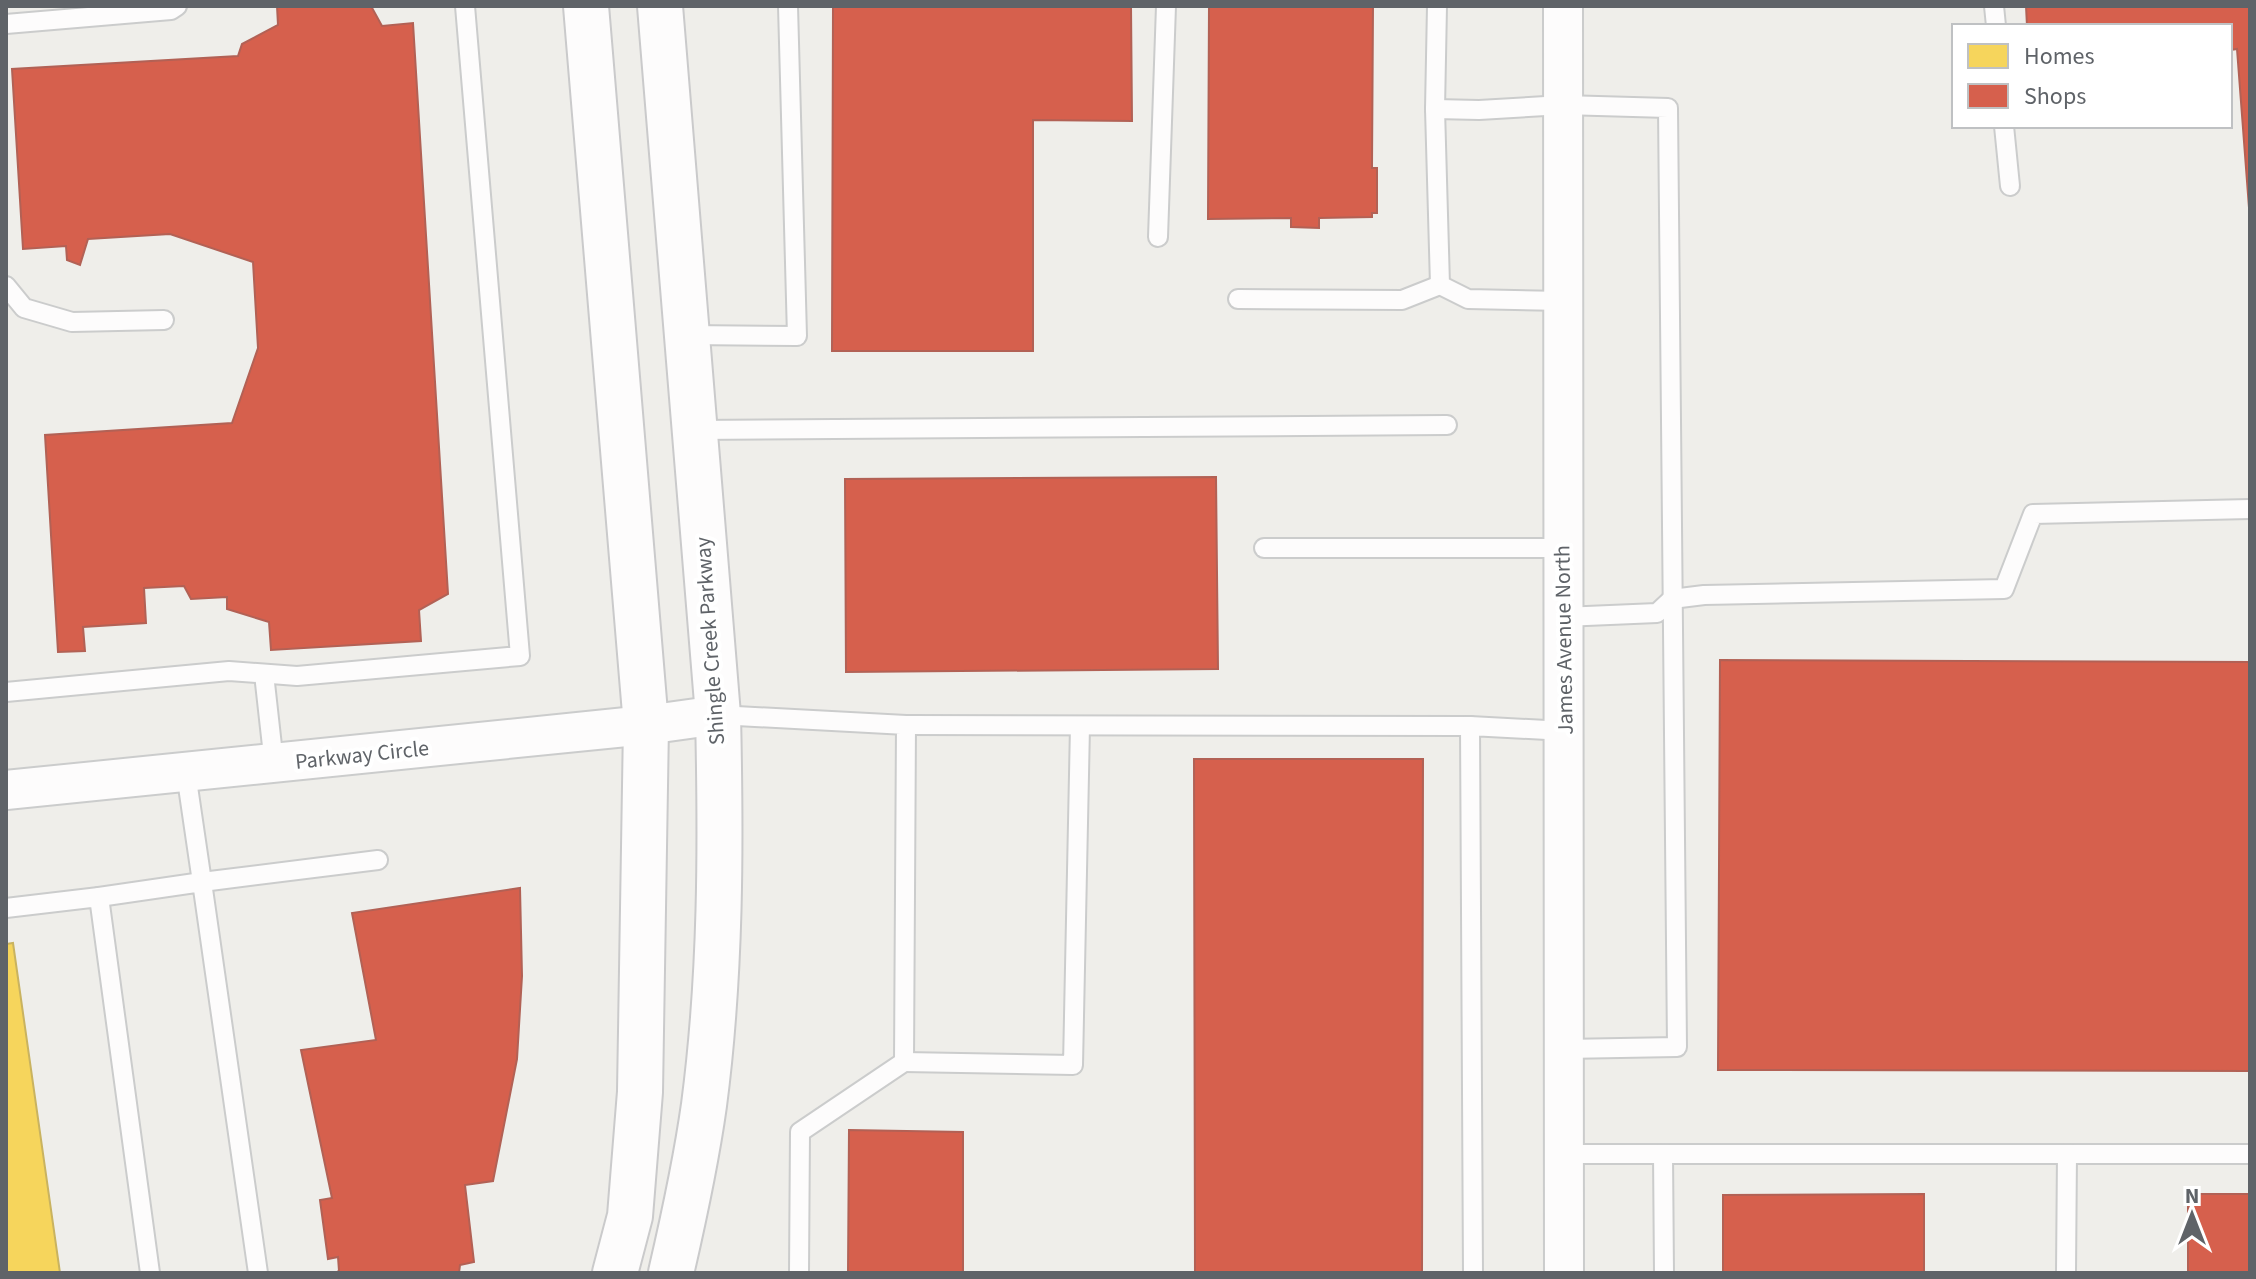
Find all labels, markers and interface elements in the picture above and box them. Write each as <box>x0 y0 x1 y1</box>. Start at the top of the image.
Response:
legend <box>1952 24 2232 128</box>
text: Homes <box>2024 39 2095 74</box>
text: Shops <box>2024 79 2086 114</box>
street label: Shingle Creek Parkway <box>687 535 733 746</box>
street label: James Avenue North <box>1546 545 1582 735</box>
street label: Parkway Circle <box>293 732 431 778</box>
north arrow <box>2152 1175 2232 1255</box>
text: N <box>2185 1180 2199 1212</box>

